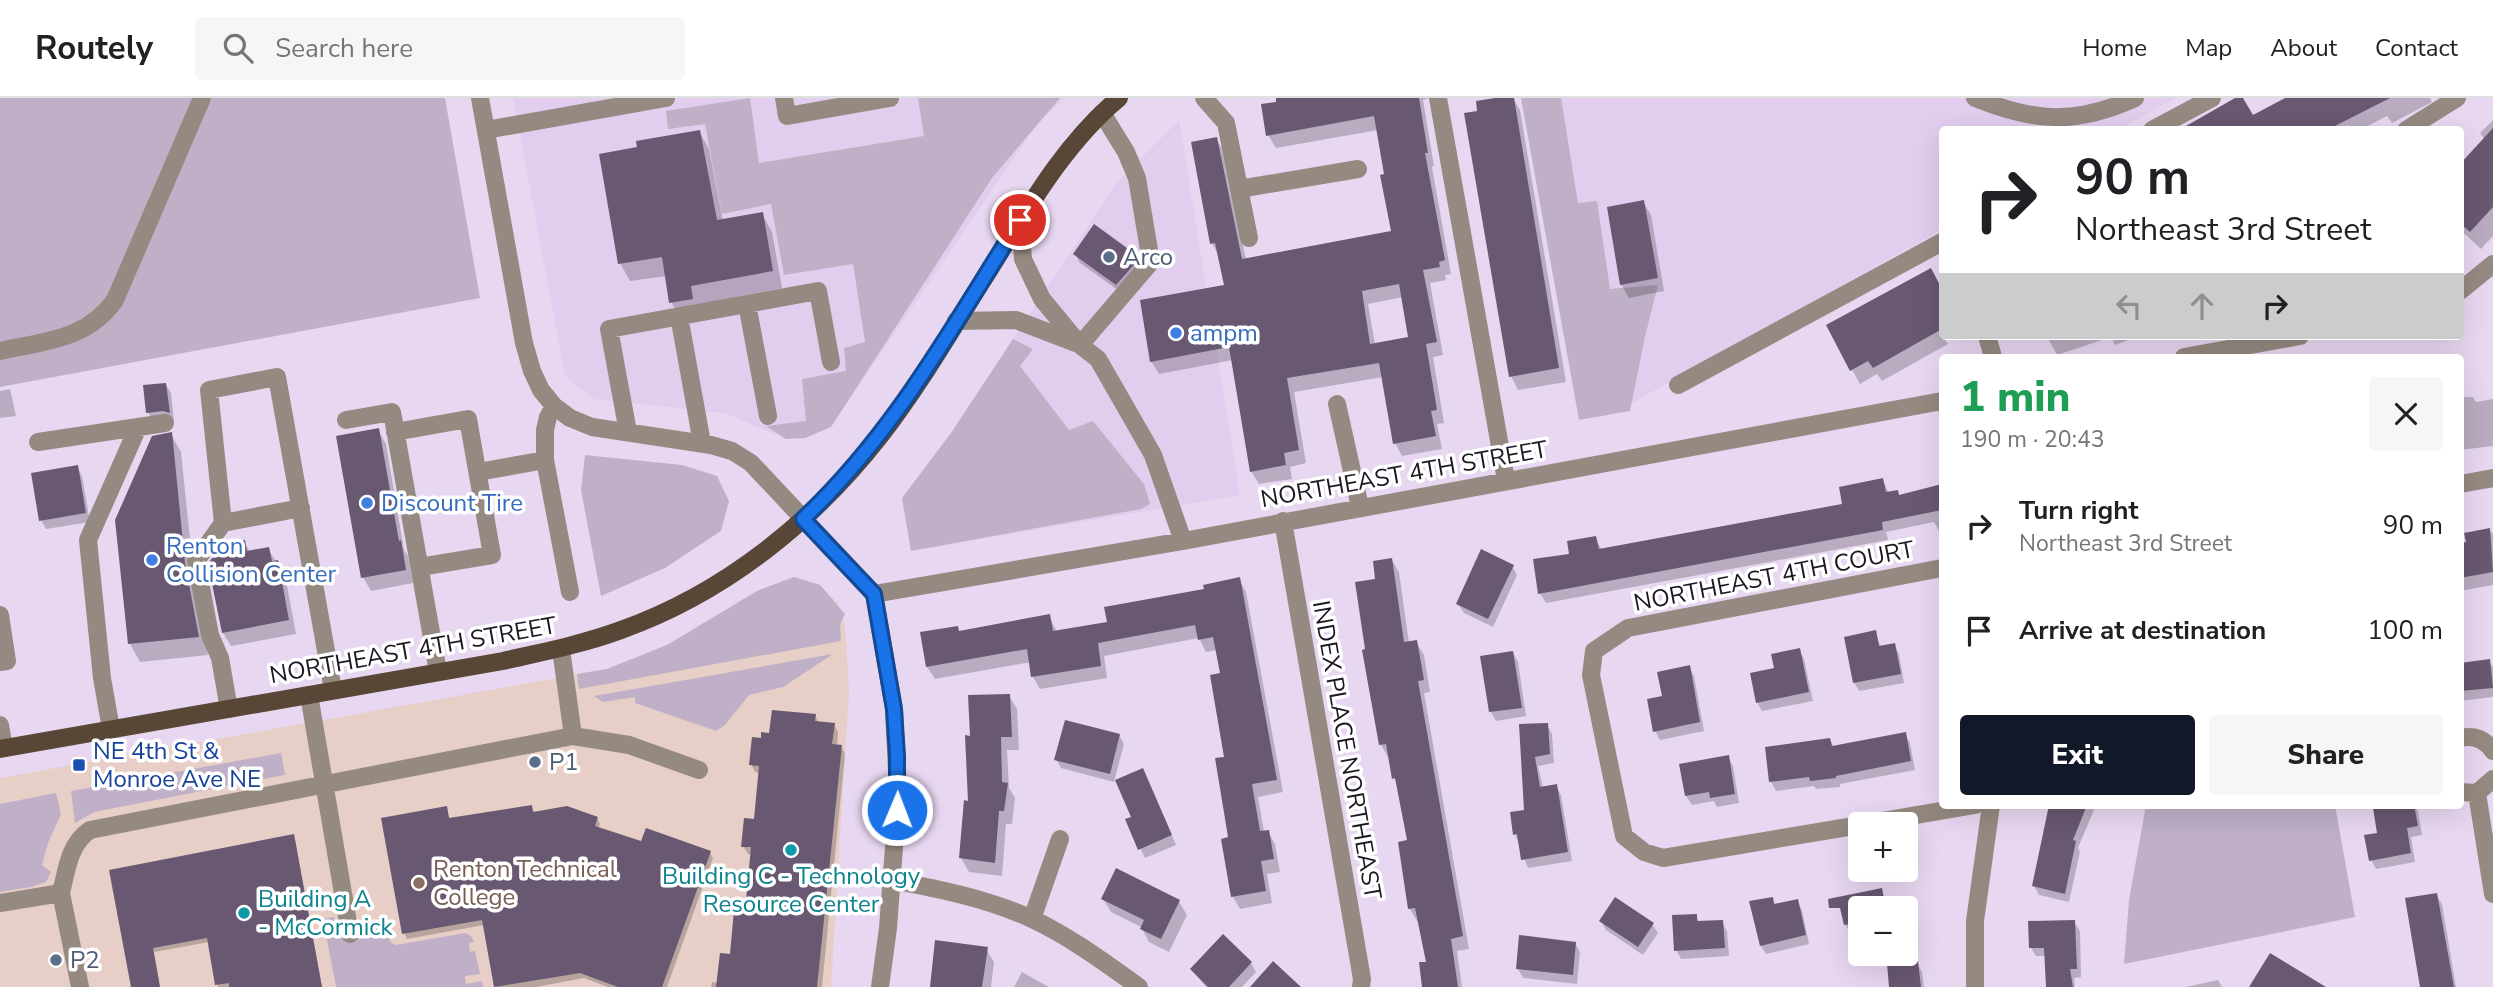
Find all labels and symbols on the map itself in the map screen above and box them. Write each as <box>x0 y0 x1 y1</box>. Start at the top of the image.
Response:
pin <box>990 190 1050 250</box>
place label: Arco <box>1123 241 1173 273</box>
marker: Arco <box>1101 249 1117 265</box>
place label: ampm <box>1190 317 1258 349</box>
marker: ampm <box>1168 325 1184 341</box>
street label: NORTHEAST 4TH STREET <box>1258 433 1550 515</box>
place label: Discount Tire <box>381 487 523 519</box>
marker: Discount Tire <box>359 495 375 511</box>
place label: Renton Collision Center <box>166 530 336 590</box>
street label: NORTHEAST 4TH COURT <box>1631 533 1918 619</box>
marker: Renton Collision Center <box>144 552 160 568</box>
street label: INDEX PLACE NORTHEAST <box>1305 598 1389 902</box>
street label: NORTHEAST 4TH STREET <box>267 609 559 691</box>
place label: NE 4th St & Monroe Ave NE <box>93 735 261 795</box>
place label: P1 <box>549 746 579 778</box>
marker: P1 <box>527 754 543 770</box>
marker: NE 4th St & Monroe Ave NE <box>71 757 87 773</box>
position arrow <box>860 773 934 847</box>
marker: Building C - Technology Resource Center <box>783 842 799 858</box>
place label: Renton Technical College <box>433 853 617 913</box>
place label: Building C - Technology Resource Center <box>662 860 921 920</box>
marker: Renton Technical College <box>411 875 427 891</box>
place label: Building A - McCormick <box>258 883 393 943</box>
marker: Building A - McCormick <box>236 905 252 921</box>
place label: P2 <box>70 944 100 976</box>
marker: P2 <box>48 952 64 968</box>

